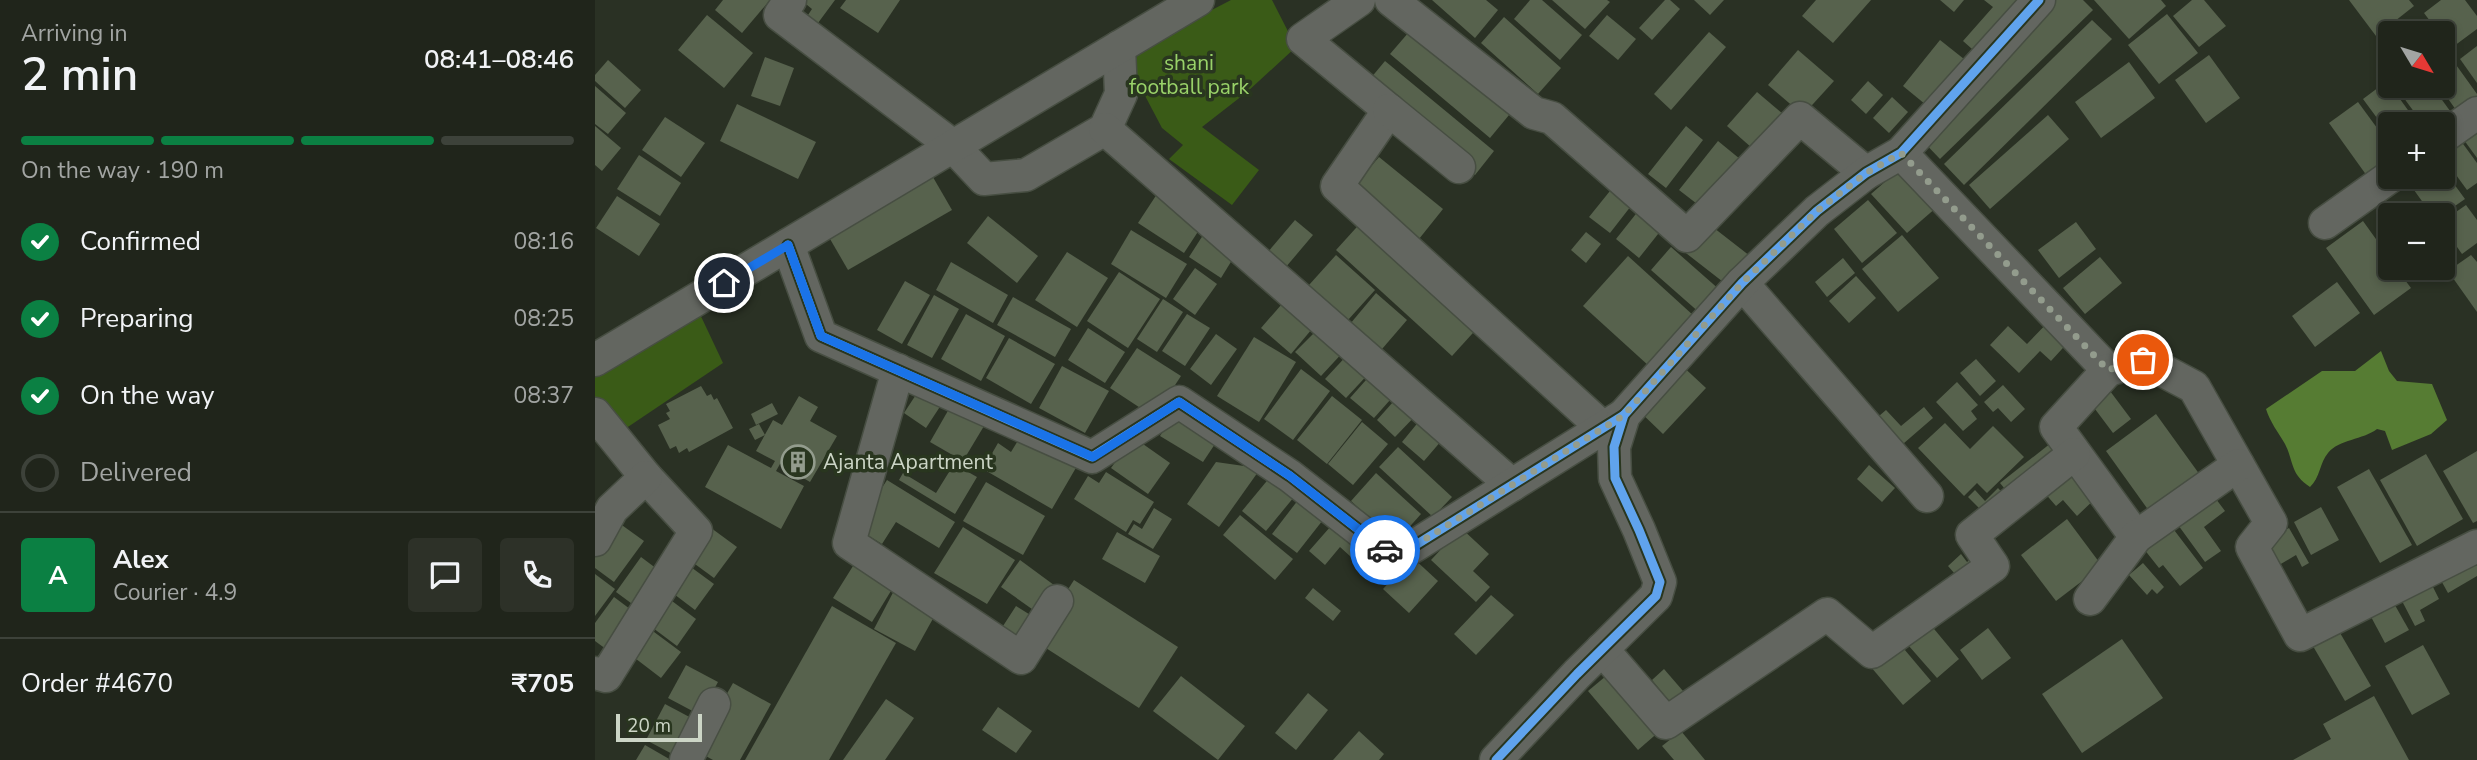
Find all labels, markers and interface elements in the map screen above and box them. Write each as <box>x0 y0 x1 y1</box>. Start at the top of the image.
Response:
text: Arriving in <box>21 18 128 49</box>
north arrow <box>2378 21 2455 98</box>
map controls <box>2378 21 2455 280</box>
text: 08:41–08:46 <box>424 42 574 77</box>
text: 2 min <box>21 43 138 106</box>
park label: shani football park <box>1129 49 1249 101</box>
button: + <box>2378 112 2455 189</box>
text: On the way · 190 m <box>21 155 224 186</box>
button: − <box>2378 203 2455 280</box>
icon: check <box>21 223 59 261</box>
text: Confirmed <box>80 224 201 259</box>
text: 08:16 <box>514 226 574 257</box>
pin <box>694 253 754 313</box>
icon: home <box>705 264 743 302</box>
icon: check <box>21 300 59 338</box>
text: Preparing <box>80 301 193 336</box>
text: 08:25 <box>514 303 574 334</box>
pin <box>2113 330 2173 390</box>
icon: bag <box>2124 341 2162 379</box>
icon: check <box>21 377 59 415</box>
text: On the way <box>80 378 214 413</box>
text: 08:37 <box>514 380 574 411</box>
building icon: Ajanta Apartment <box>779 443 817 481</box>
place label: Ajanta Apartment <box>823 448 993 476</box>
text: Delivered <box>80 455 192 490</box>
courier <box>1350 515 1420 585</box>
icon: car <box>1366 531 1404 569</box>
button: chat <box>408 538 482 612</box>
button: phone <box>500 538 574 612</box>
text: Alex <box>113 542 169 577</box>
text: A <box>48 558 68 593</box>
text: Courier · 4.9 <box>113 577 237 608</box>
text: Order #4670 <box>21 666 173 701</box>
text: ₹705 <box>512 666 574 701</box>
scale bar <box>616 711 702 743</box>
text: 20 m <box>627 713 671 739</box>

